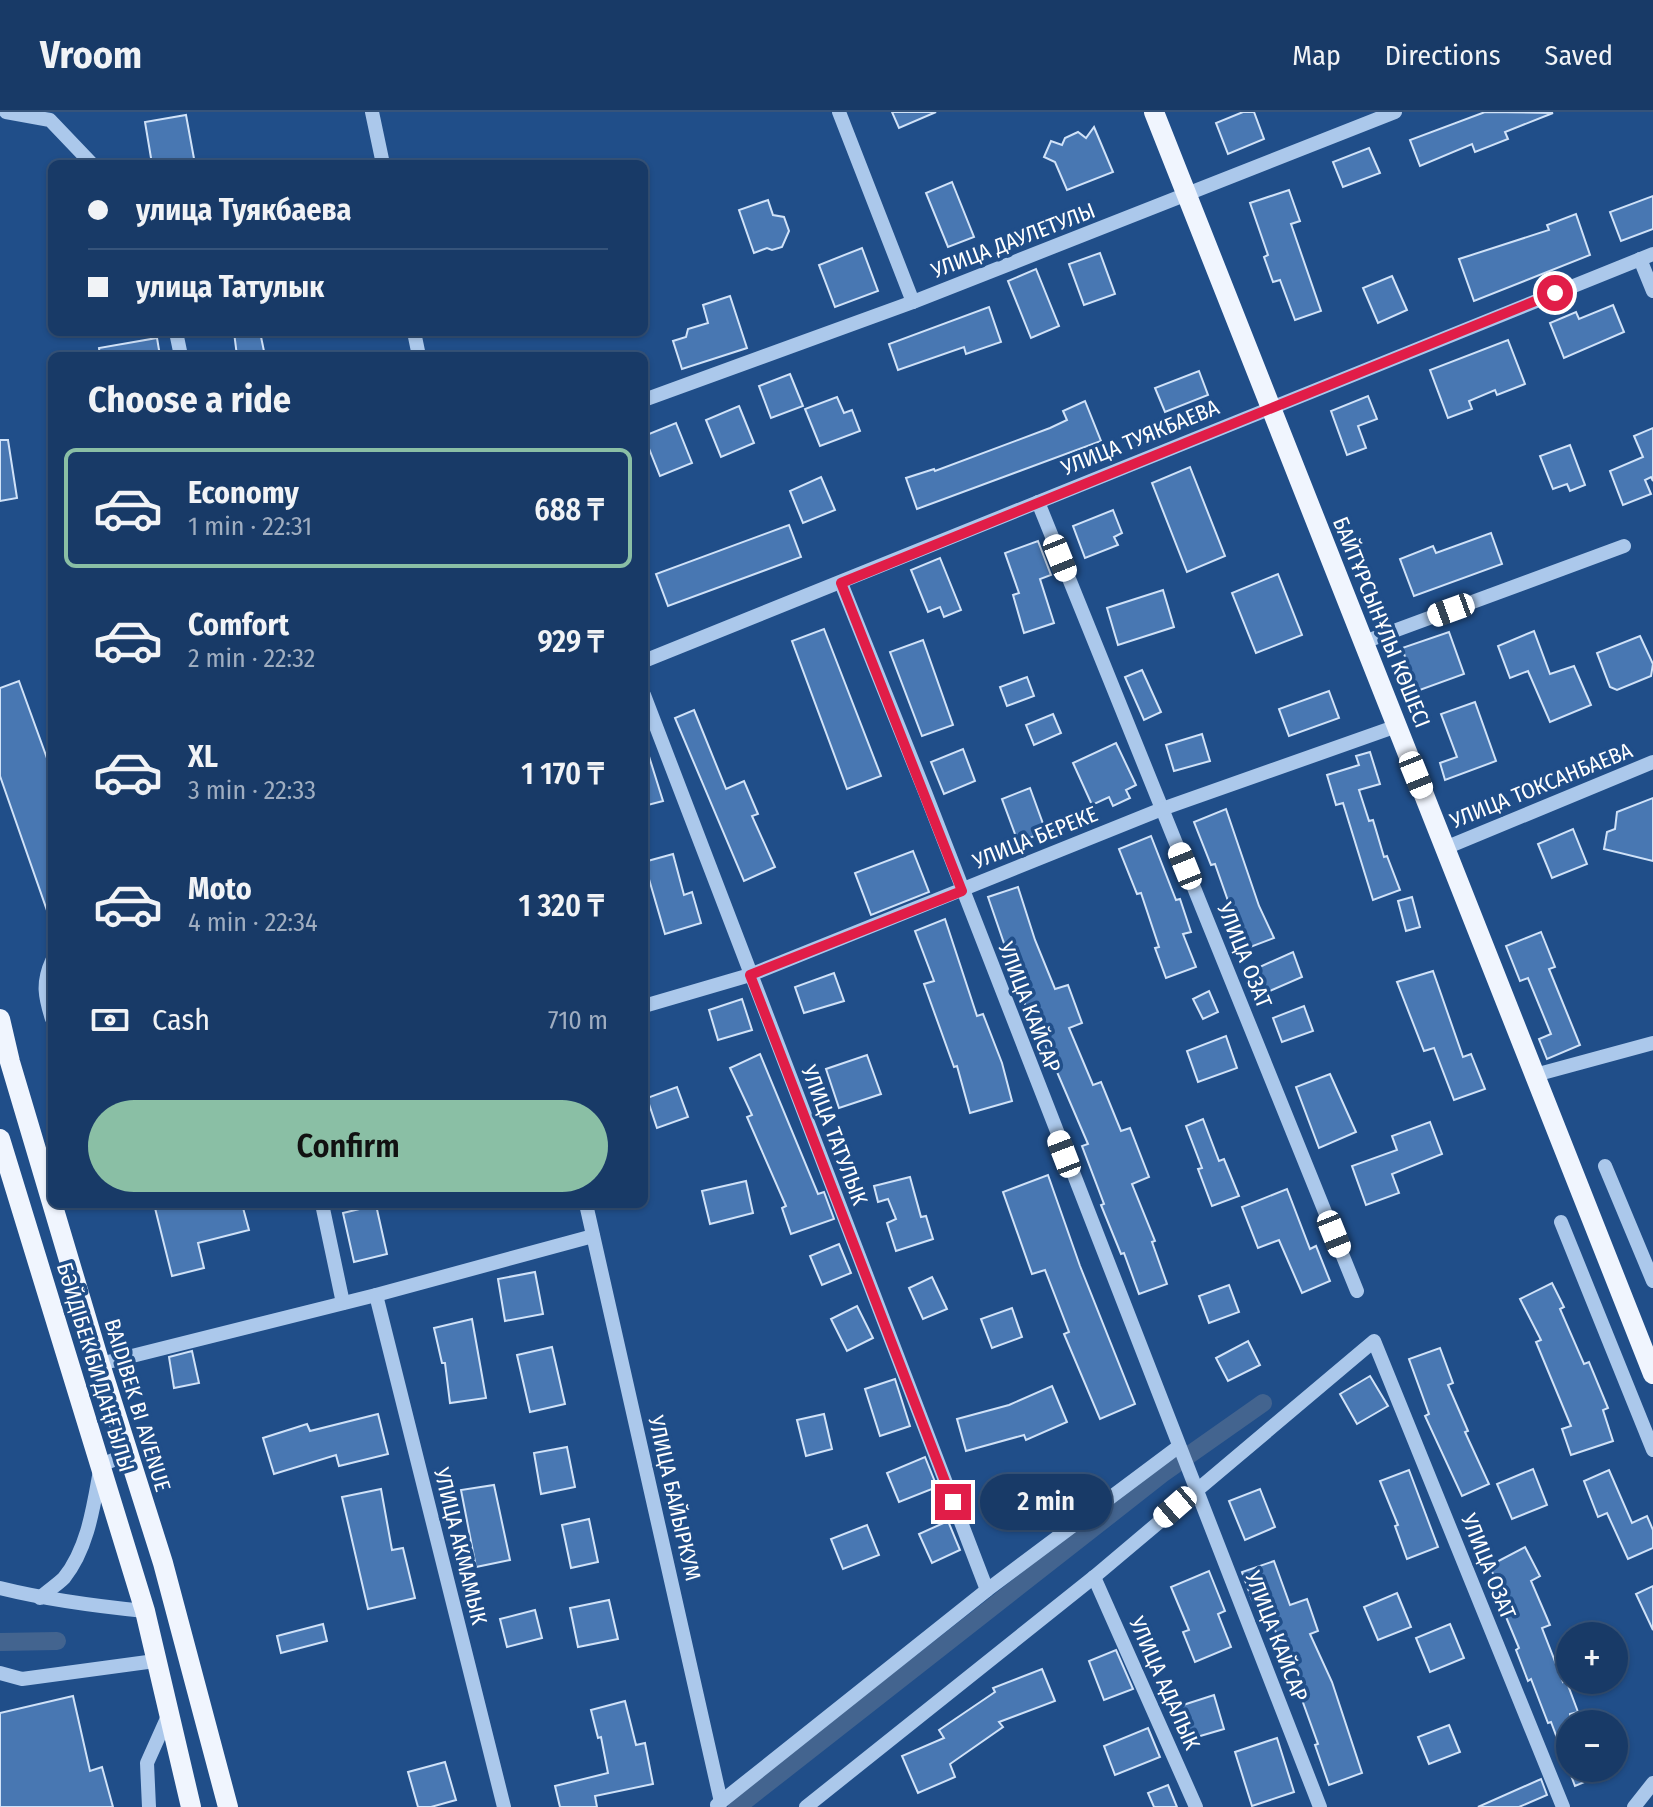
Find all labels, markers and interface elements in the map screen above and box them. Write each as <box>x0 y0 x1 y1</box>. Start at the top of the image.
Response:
text: Vroom <box>40 32 142 78</box>
text: Map <box>1292 39 1341 72</box>
text: Directions <box>1385 39 1501 72</box>
text: Saved <box>1545 39 1613 72</box>
text: улица Туякбаева <box>136 192 351 228</box>
street label: УЛИЦА ДАУЛЕТУЛЫ <box>927 197 1099 284</box>
text: улица Татулык <box>136 269 324 305</box>
route start <box>1537 275 1573 311</box>
text: Choose a ride <box>88 378 291 422</box>
street label: УЛИЦА ТУЯКБАЕВА <box>1056 393 1223 482</box>
icon: car <box>92 472 164 544</box>
text: Economy <box>188 475 299 511</box>
text: 688 ₸ <box>534 492 604 528</box>
text: 1 min · 22:31 <box>188 511 312 542</box>
street label: БАЙТҰРСЫНҰЛЫ КӨШЕСІ <box>1327 513 1436 732</box>
car <box>1040 531 1080 585</box>
car <box>1424 591 1478 629</box>
icon: car <box>92 604 164 676</box>
text: Comfort <box>188 607 289 643</box>
text: 929 ₸ <box>538 624 604 660</box>
text: 2 min · 22:32 <box>188 643 315 674</box>
icon: car <box>92 736 164 808</box>
street label: УЛИЦА ТОКСАНБАЕВА <box>1445 736 1637 835</box>
text: XL <box>188 739 218 775</box>
car <box>1396 748 1436 802</box>
text: 1 170 ₸ <box>521 756 604 792</box>
text: 3 min · 22:33 <box>188 775 316 806</box>
street label: УЛИЦА БЕРЕКЕ <box>968 800 1102 875</box>
car <box>1165 839 1205 893</box>
icon: car <box>92 868 164 940</box>
text: Moto <box>188 871 252 907</box>
text: 1 320 ₸ <box>519 888 604 924</box>
street label: УЛИЦА ОЗАТ <box>1211 898 1278 1012</box>
text: 4 min · 22:34 <box>188 907 318 938</box>
street label: УЛИЦА КАЙСАР <box>992 937 1067 1076</box>
icon: cash <box>88 998 132 1042</box>
text: Cash <box>152 1002 210 1038</box>
text: 710 m <box>548 1005 608 1036</box>
street label: УЛИЦА ТАТУЛЫК <box>795 1061 874 1209</box>
button: Confirm <box>88 1100 608 1192</box>
car <box>1044 1127 1084 1181</box>
car <box>1314 1207 1354 1261</box>
street label: БӘЙДІБЕК БИ ДАҢҒЫЛЫ <box>51 1259 140 1475</box>
street label: BAIDIBEK BI AVENUE <box>98 1315 177 1495</box>
street label: УЛИЦА БАЙЫРКУМ <box>642 1412 707 1583</box>
street label: УЛИЦА АКМАМЫК <box>428 1464 493 1628</box>
callout: 2 min <box>981 1474 1113 1530</box>
car <box>1149 1482 1201 1532</box>
route end <box>935 1484 971 1520</box>
text: 2 min <box>1017 1486 1075 1517</box>
street label: УЛИЦА ОЗАТ <box>1455 1509 1522 1623</box>
street label: УЛИЦА КАЙСАР <box>1239 1566 1314 1705</box>
street label: УЛИЦА АДАЛЫК <box>1123 1612 1206 1754</box>
map controls <box>1556 1622 1628 1782</box>
button: + <box>1556 1622 1628 1694</box>
button: − <box>1556 1710 1628 1782</box>

